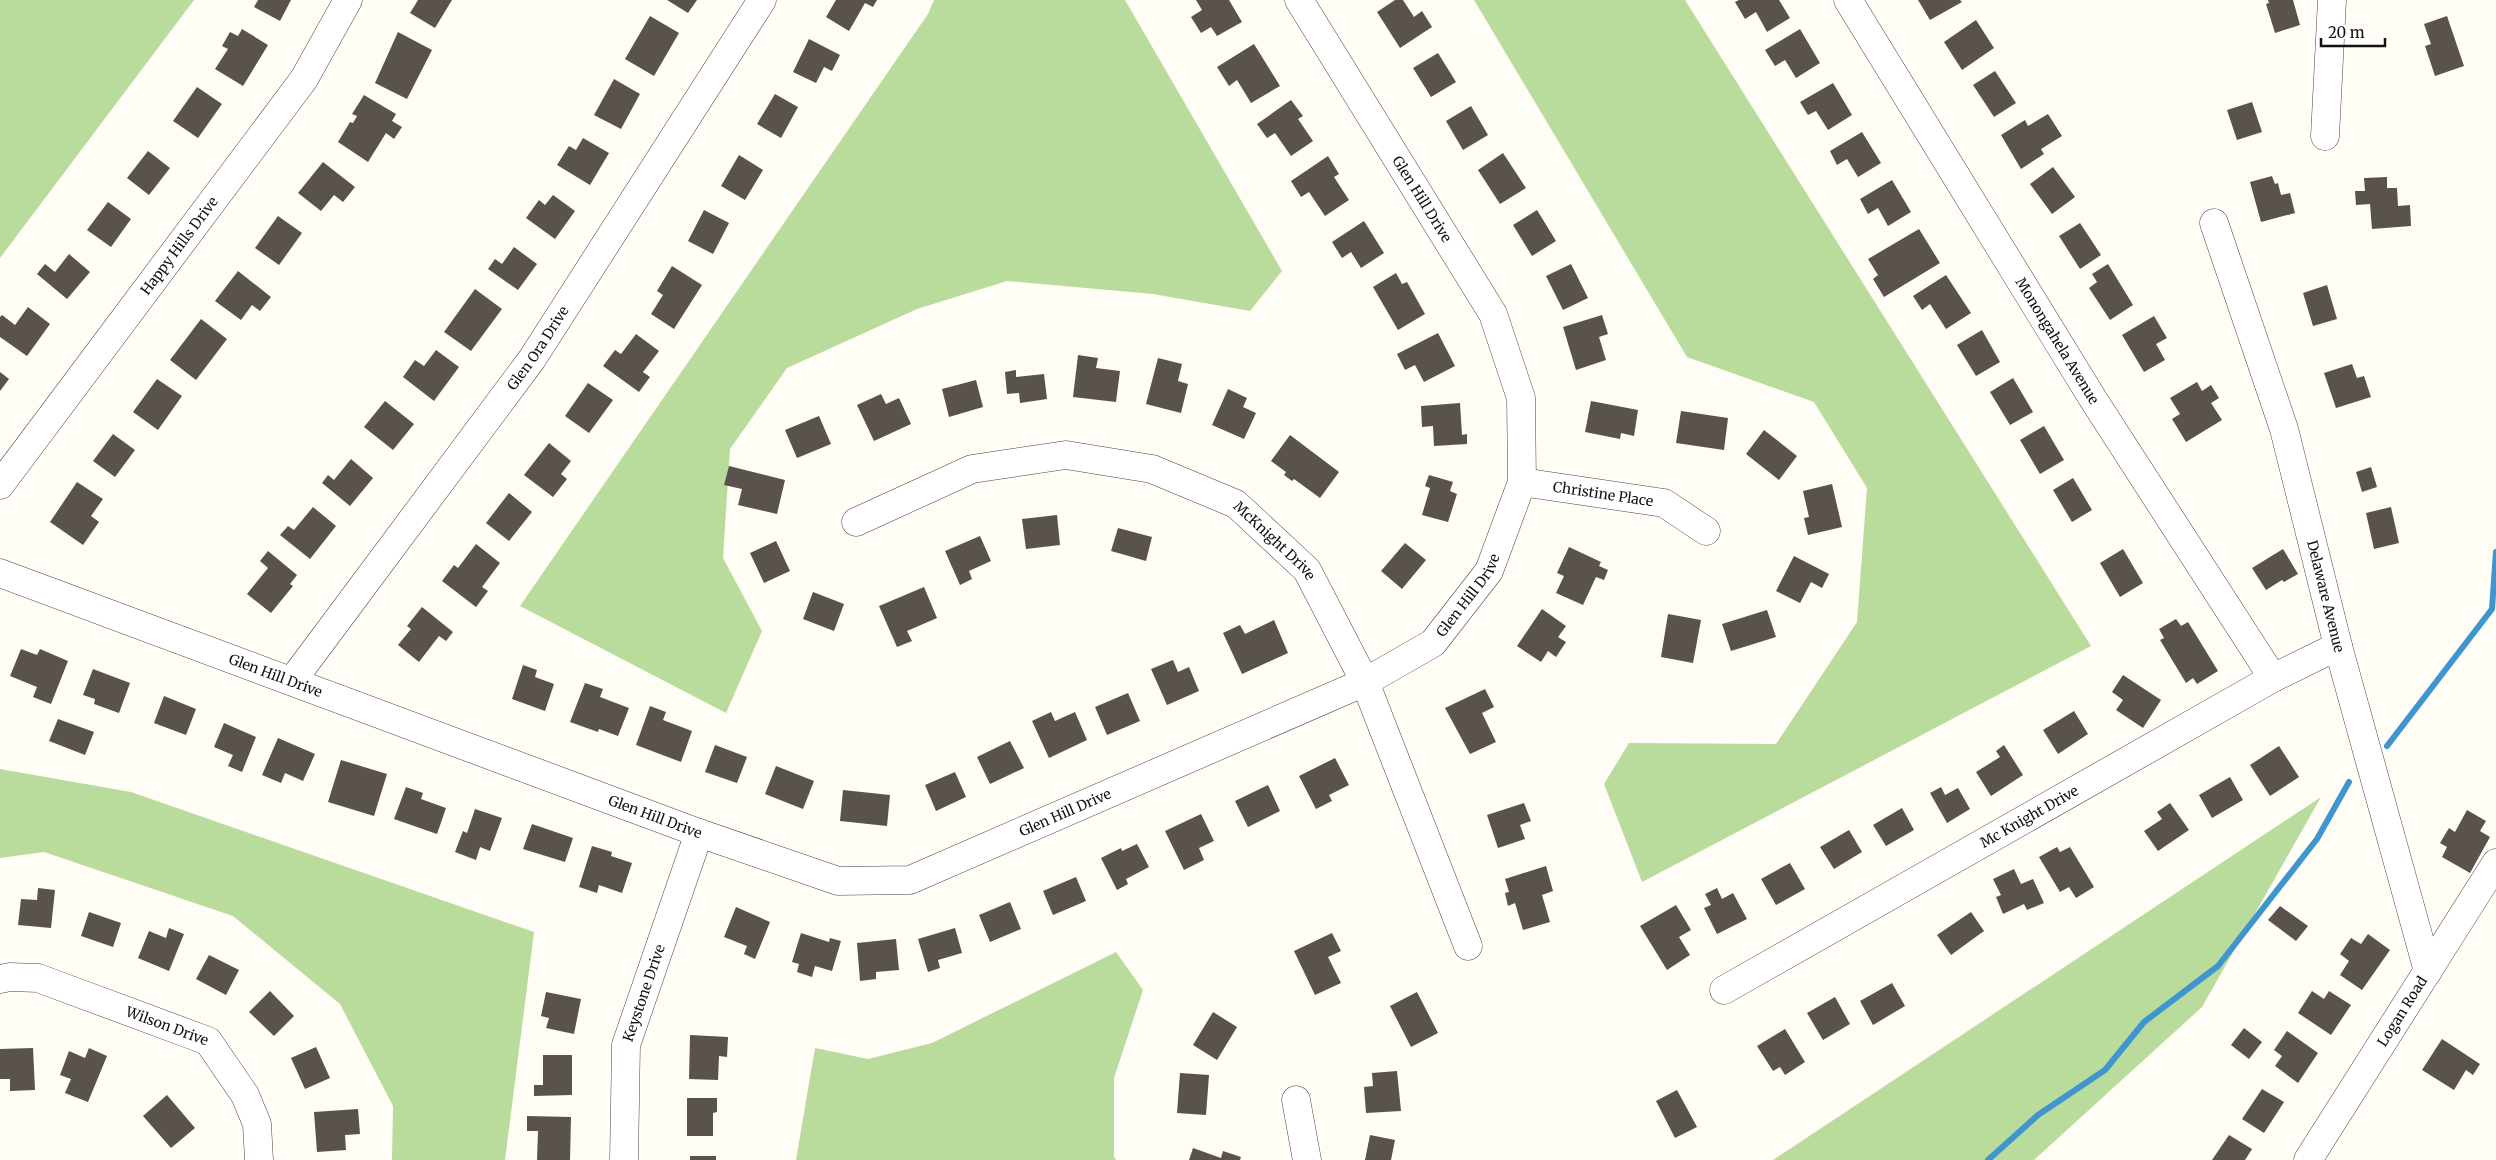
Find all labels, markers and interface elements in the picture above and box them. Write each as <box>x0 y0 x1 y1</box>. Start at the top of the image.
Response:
scale bar <box>2321 15 2385 47</box>
text: 20 m <box>2328 23 2365 42</box>
street label: Glen Hill Drive <box>1388 153 1456 245</box>
street label: Happy Hills Drive <box>137 193 222 298</box>
street label: Monongahela Avenue <box>2012 274 2103 408</box>
street label: Glen Ora Drive <box>503 302 573 394</box>
street label: Christine Place <box>1552 478 1654 510</box>
street label: McKnight Drive <box>1230 497 1319 583</box>
street label: Delaware Avenue <box>2303 538 2348 654</box>
street label: Glen Hill Drive <box>1432 551 1504 640</box>
street label: Glen Hill Drive <box>226 650 325 701</box>
street label: Mc Knight Drive <box>1977 781 2082 852</box>
street label: Glen Hill Drive <box>1016 785 1114 840</box>
street label: Glen Hill Drive <box>606 791 704 842</box>
street label: Keystone Drive <box>619 942 669 1044</box>
street label: Logan Road <box>2373 972 2431 1050</box>
street label: Wilson Drive <box>122 1002 211 1049</box>

